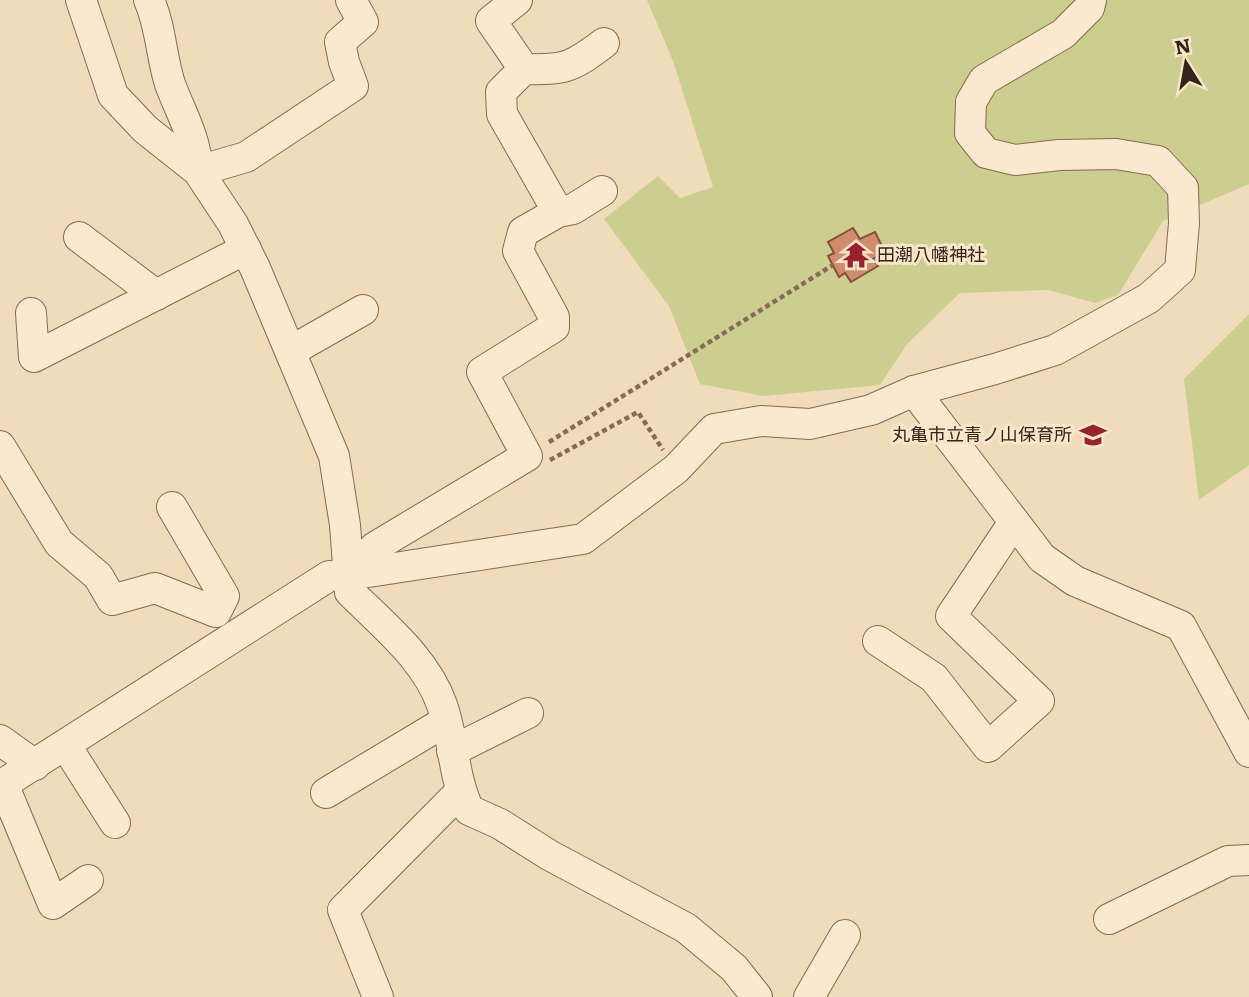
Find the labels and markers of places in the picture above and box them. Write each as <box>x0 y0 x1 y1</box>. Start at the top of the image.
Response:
temple icon: 田潮八幡神社 <box>841 240 871 270</box>
place label: 田潮八幡神社 <box>877 240 985 267</box>
place label: 丸亀市立青ノ山保育所 <box>892 420 1072 447</box>
school or university icon: 丸亀市立青ノ山保育所 <box>1078 420 1108 450</box>

